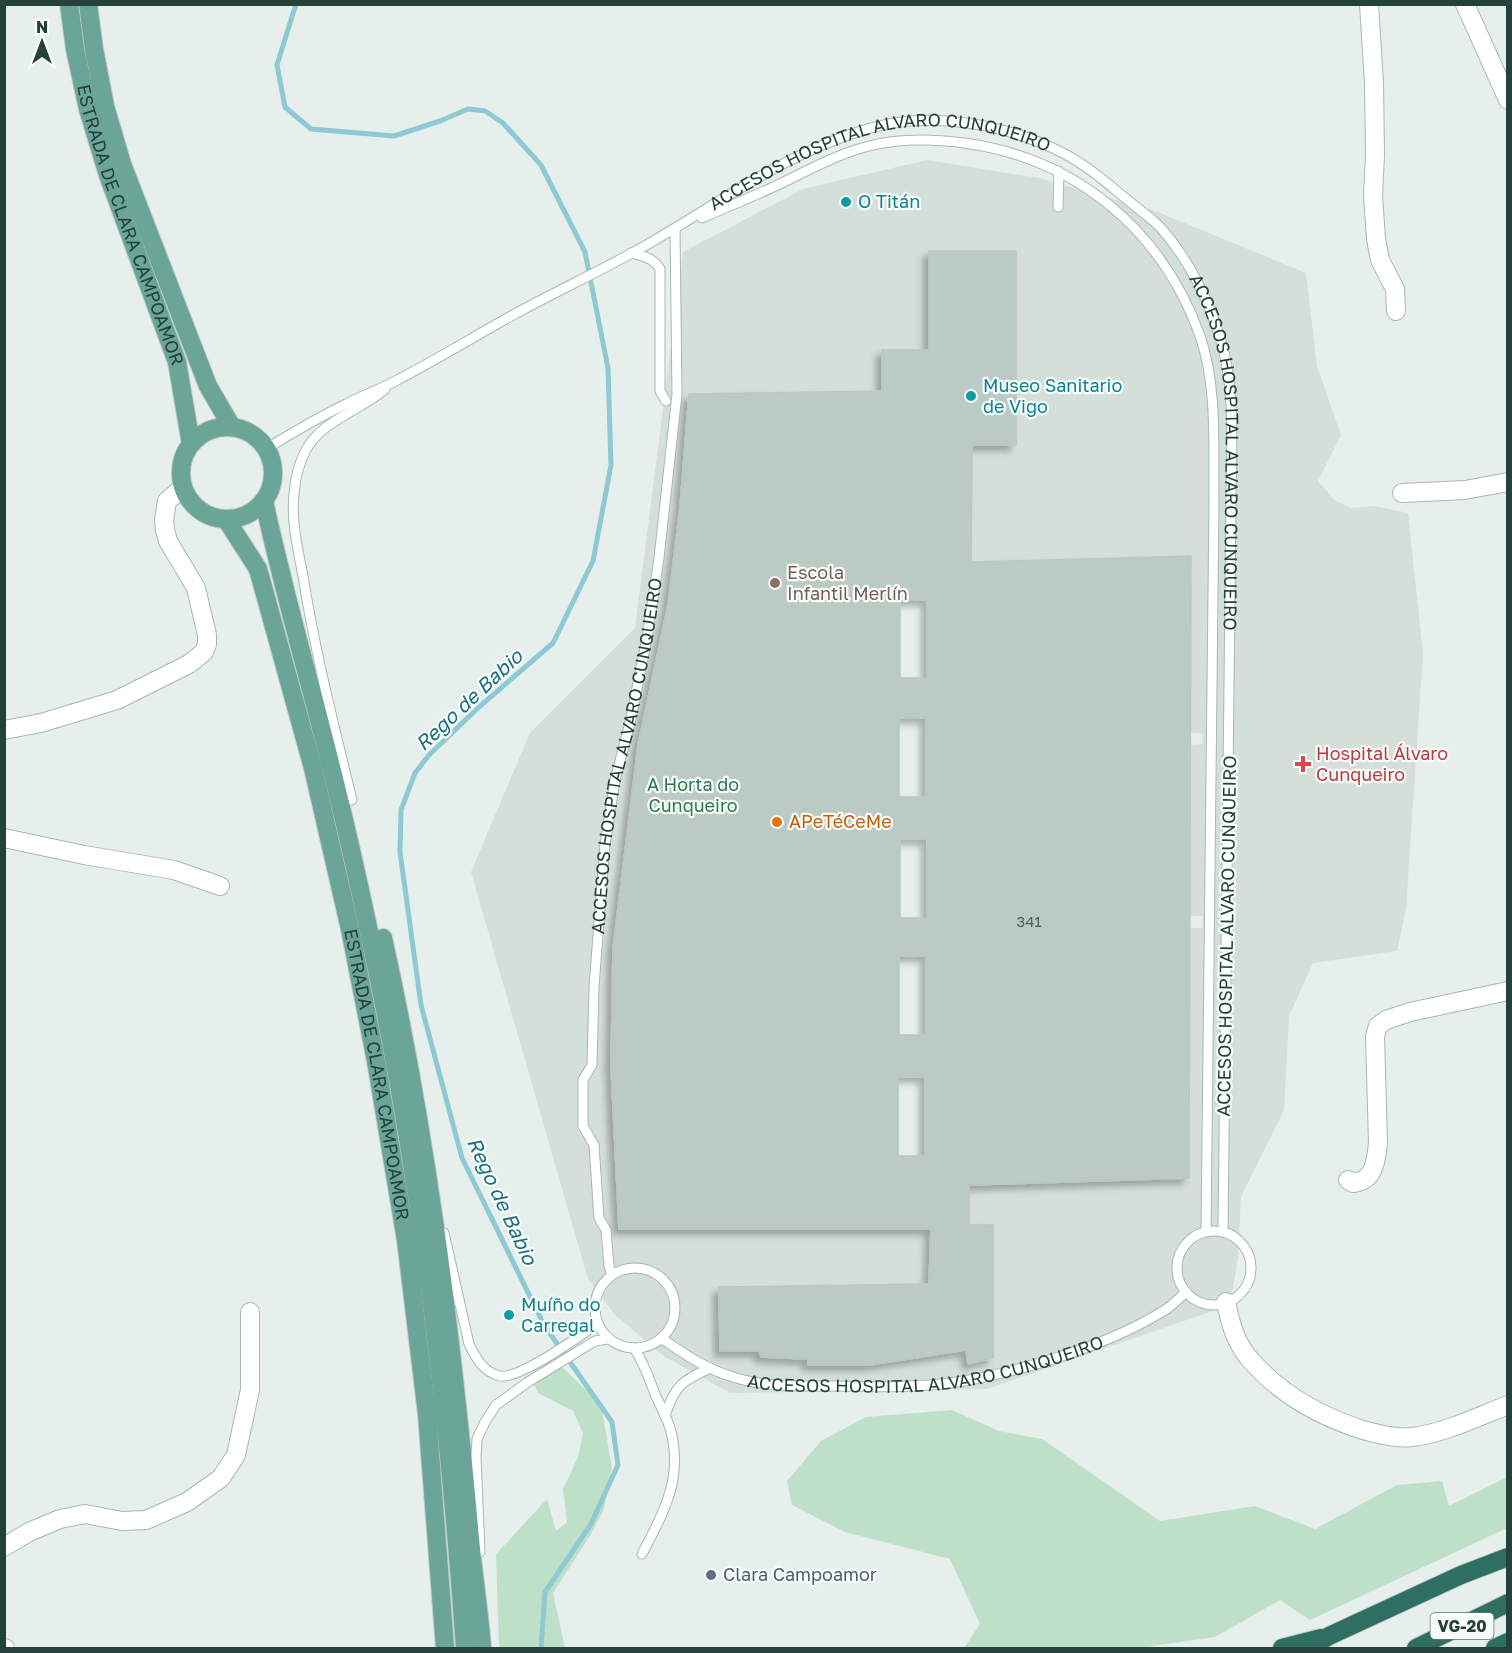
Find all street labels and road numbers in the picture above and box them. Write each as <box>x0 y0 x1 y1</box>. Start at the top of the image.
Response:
street label: ESTRADA DE CLARA CAMPOAMOR <box>73 82 189 368</box>
street label: ACCESOS HOSPITAL ALVARO CUNQUEIRO <box>705 108 1054 214</box>
street label: ACCESOS HOSPITAL ALVARO CUNQUEIRO <box>1185 270 1244 631</box>
street label: ACCESOS HOSPITAL ALVARO CUNQUEIRO <box>586 576 666 935</box>
street label: ACCESOS HOSPITAL ALVARO CUNQUEIRO <box>1212 755 1240 1117</box>
street label: ESTRADA DE CLARA CAMPOAMOR <box>340 927 415 1222</box>
street label: ACCESOS HOSPITAL ALVARO CUNQUEIRO <box>746 1330 1106 1397</box>
road number: VG-20 <box>1430 1613 1494 1639</box>

